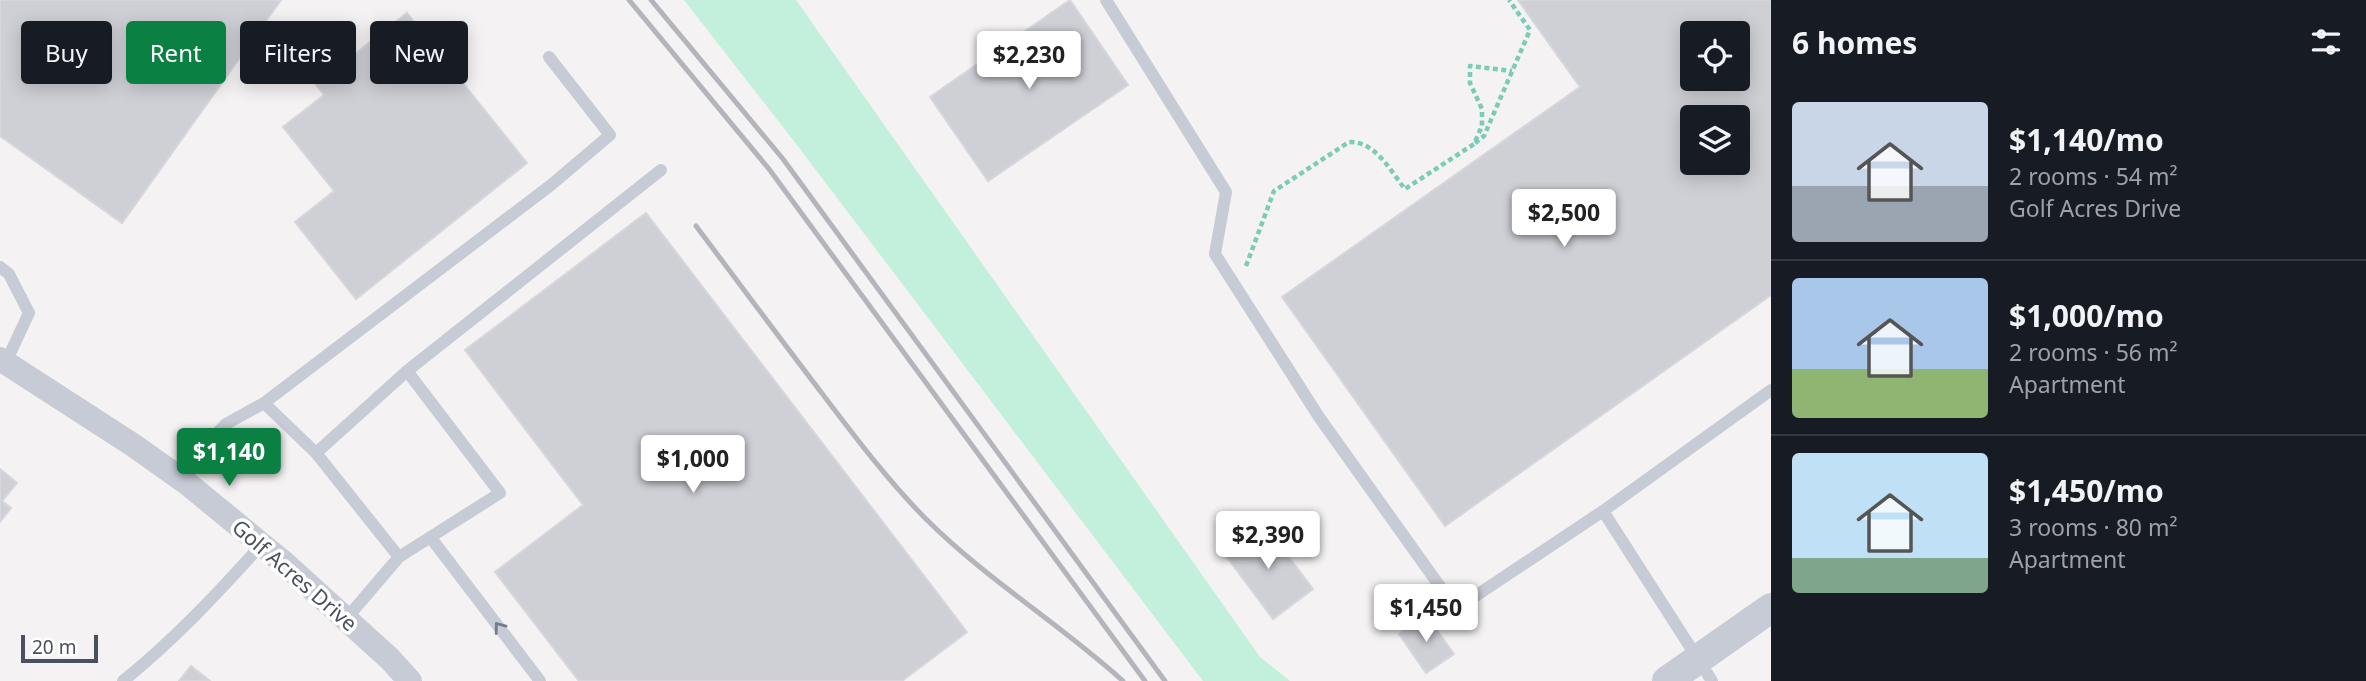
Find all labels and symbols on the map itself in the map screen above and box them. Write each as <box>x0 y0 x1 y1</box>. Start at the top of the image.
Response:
pin: $2,230 <box>972 32 1086 91</box>
pin: $2,500 <box>1507 190 1621 249</box>
pin: $1,140 <box>172 428 286 488</box>
pin: $1,000 <box>636 435 750 495</box>
pin: $2,390 <box>1211 512 1325 571</box>
street label: Golf Acres Drive <box>227 513 363 637</box>
pin: $1,450 <box>1369 584 1483 644</box>
one-way arrow <box>494 622 507 634</box>
scale bar <box>21 632 98 664</box>

